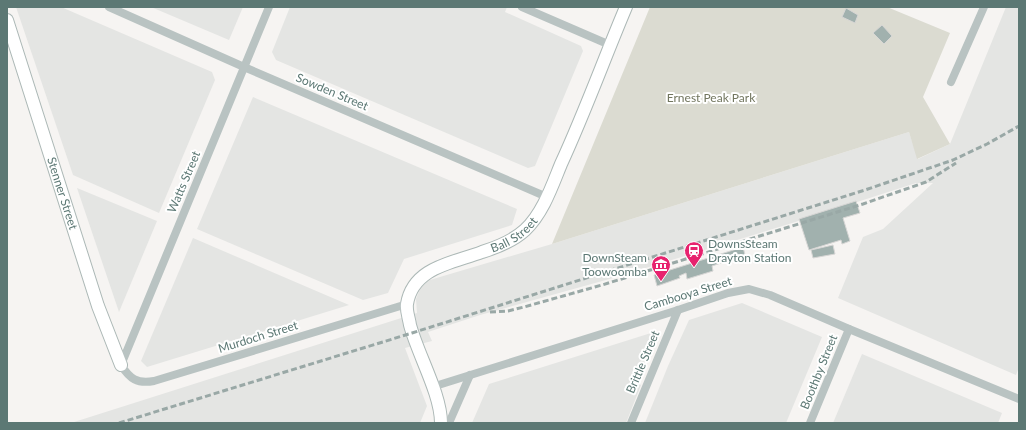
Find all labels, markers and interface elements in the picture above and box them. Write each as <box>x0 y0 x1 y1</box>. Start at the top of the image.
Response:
street label: Sowden Street <box>294 70 371 114</box>
park label: Ernest Peak Park <box>667 90 756 105</box>
street label: Watts Street <box>164 148 204 215</box>
street label: Stenner Street <box>44 155 81 232</box>
street label: Ball Street <box>488 213 541 256</box>
place label: DownsSteam Drayton Station <box>708 236 791 265</box>
station icon: DownsSteam Drayton Station <box>683 240 705 268</box>
place label: DownSteam Toowoomba <box>582 250 647 279</box>
museum icon: DownSteam Toowoomba <box>650 254 672 282</box>
street label: Cambooya Street <box>642 273 734 314</box>
street label: Murdoch Street <box>216 317 300 356</box>
street label: Brittle Street <box>623 327 663 396</box>
street label: Boothby Street <box>797 332 841 411</box>

